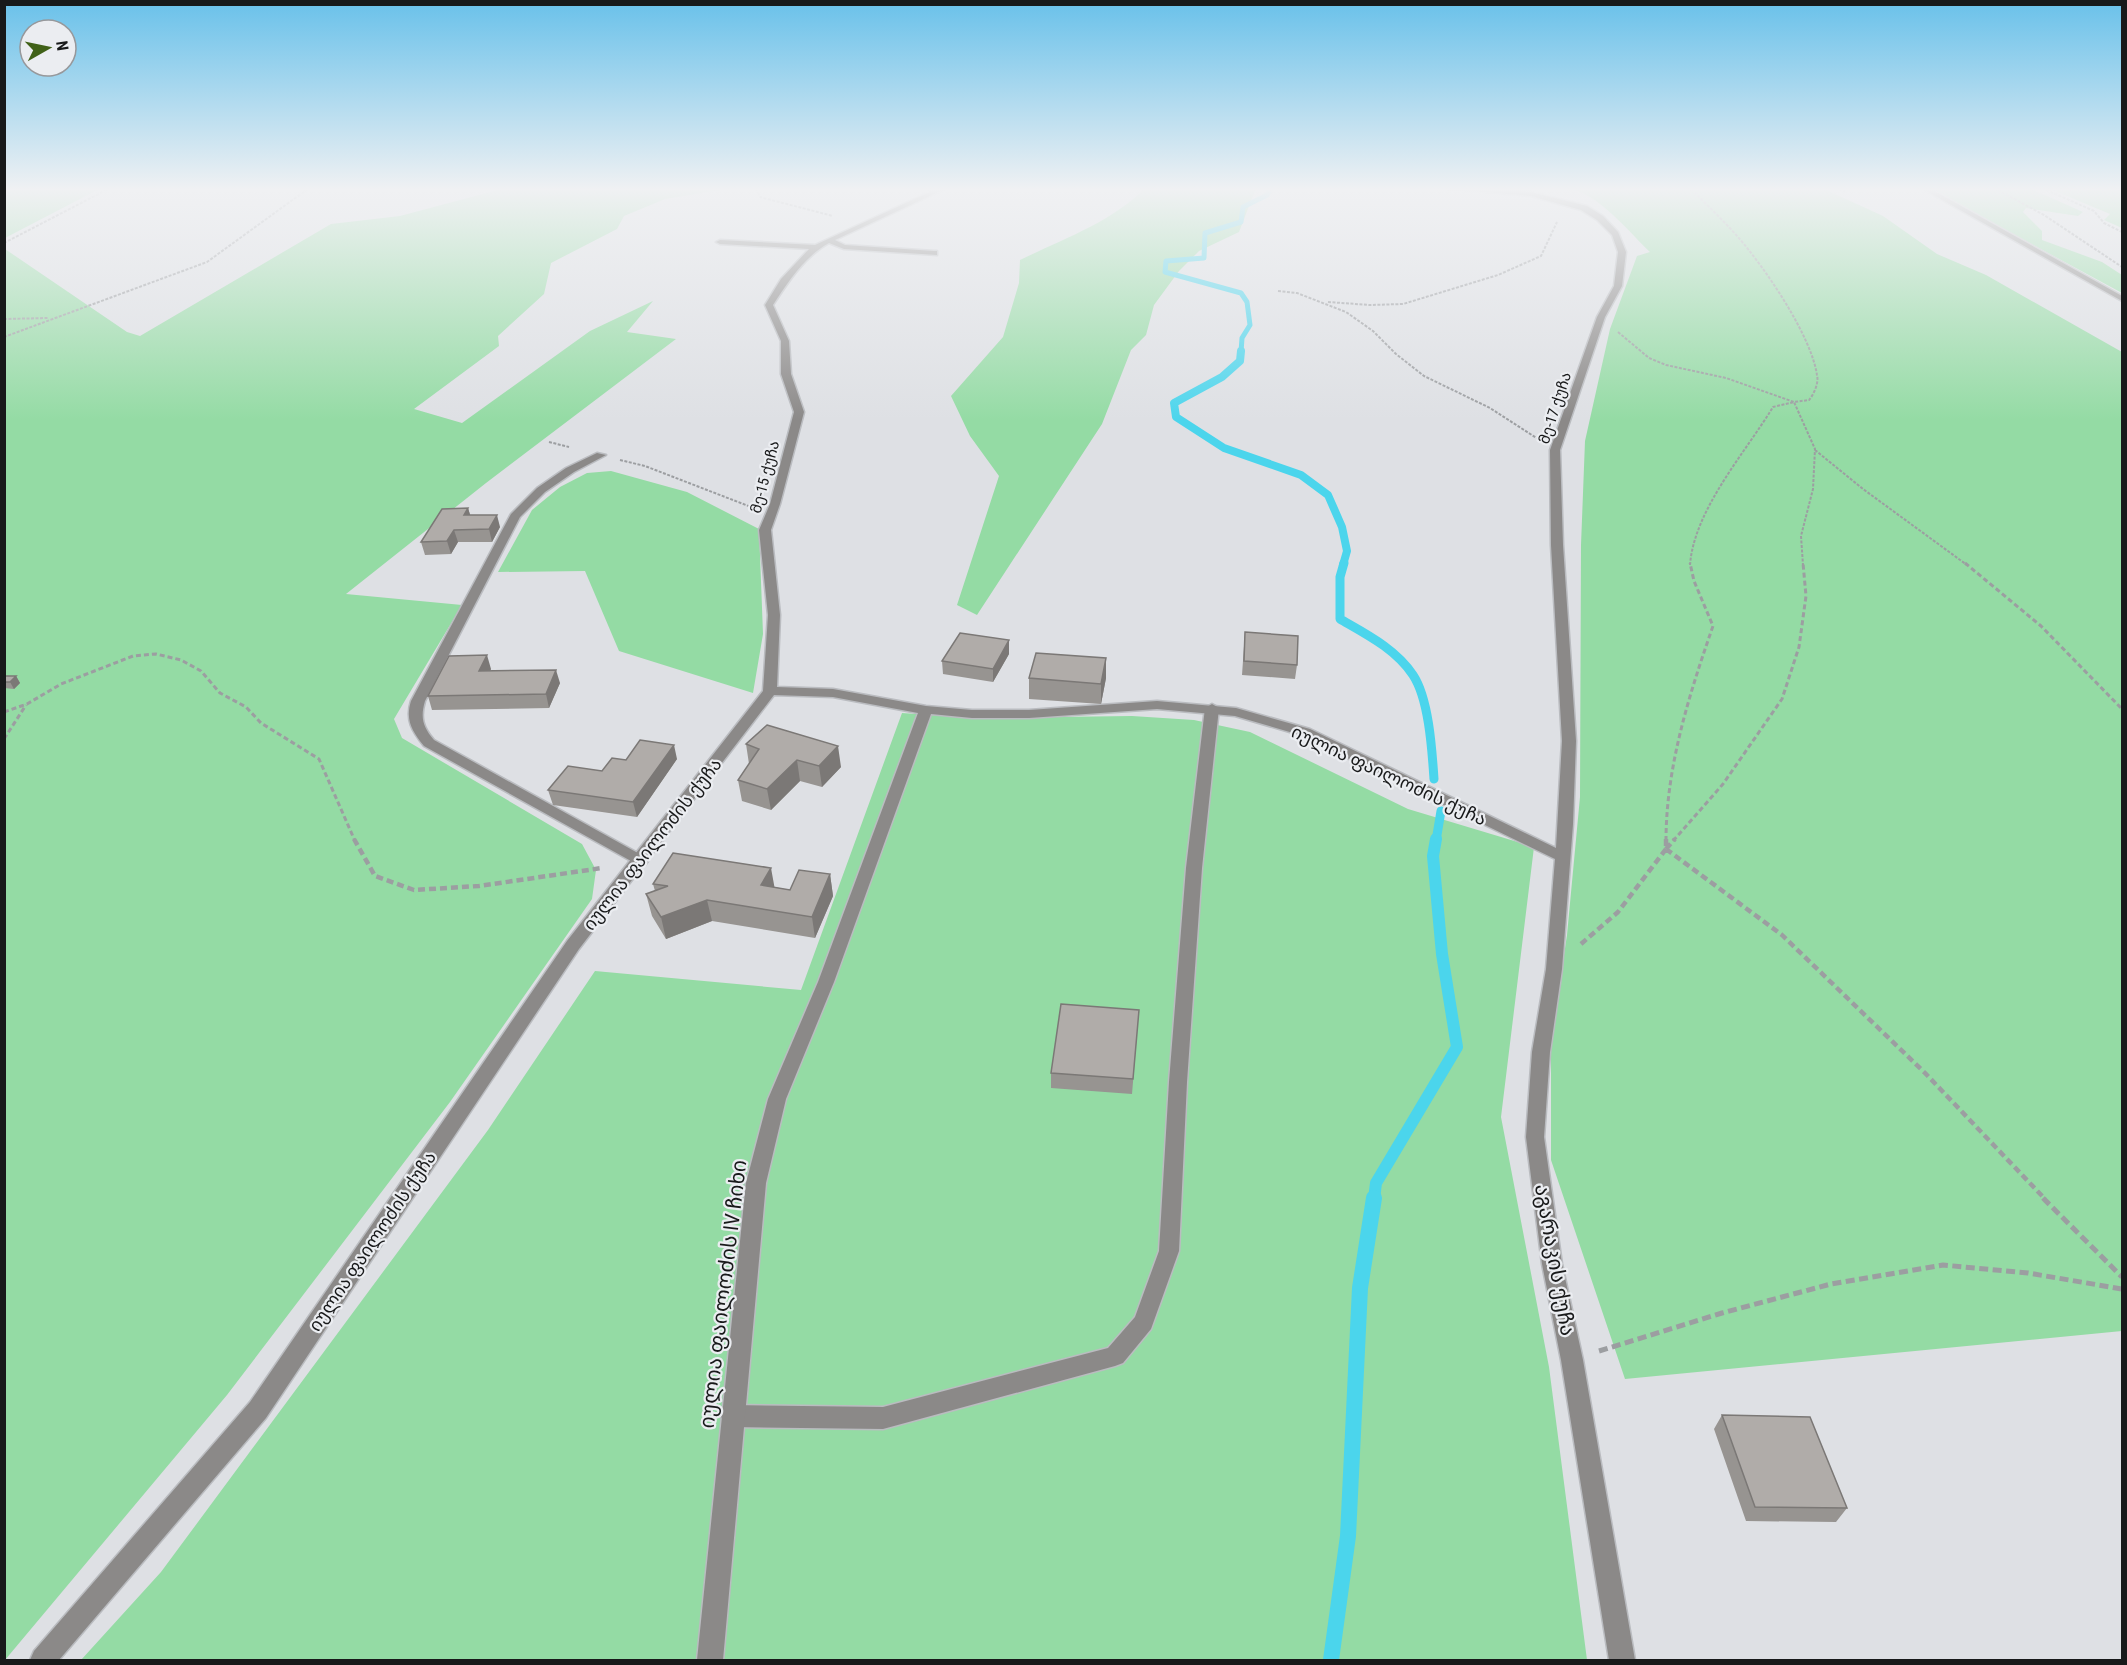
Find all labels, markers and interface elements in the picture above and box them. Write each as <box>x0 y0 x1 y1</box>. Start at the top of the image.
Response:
north arrow <box>18 18 78 78</box>
text: N <box>52 39 72 52</box>
street label: მე-17 ქუჩა <box>1535 370 1575 446</box>
street label: მე-15 ქუჩა <box>747 439 783 515</box>
street label: იულია ფაილოძის ქუჩა <box>1288 721 1490 830</box>
street label: იულია ფაილოძის ქუჩა <box>578 754 727 935</box>
street label: იულია ფაილოძის ქუჩა <box>304 1147 441 1336</box>
street label: იულია ფაილოძის IV ჩიხი <box>695 1158 752 1430</box>
street label: აგარაკის ქუჩა <box>1530 1182 1580 1338</box>

